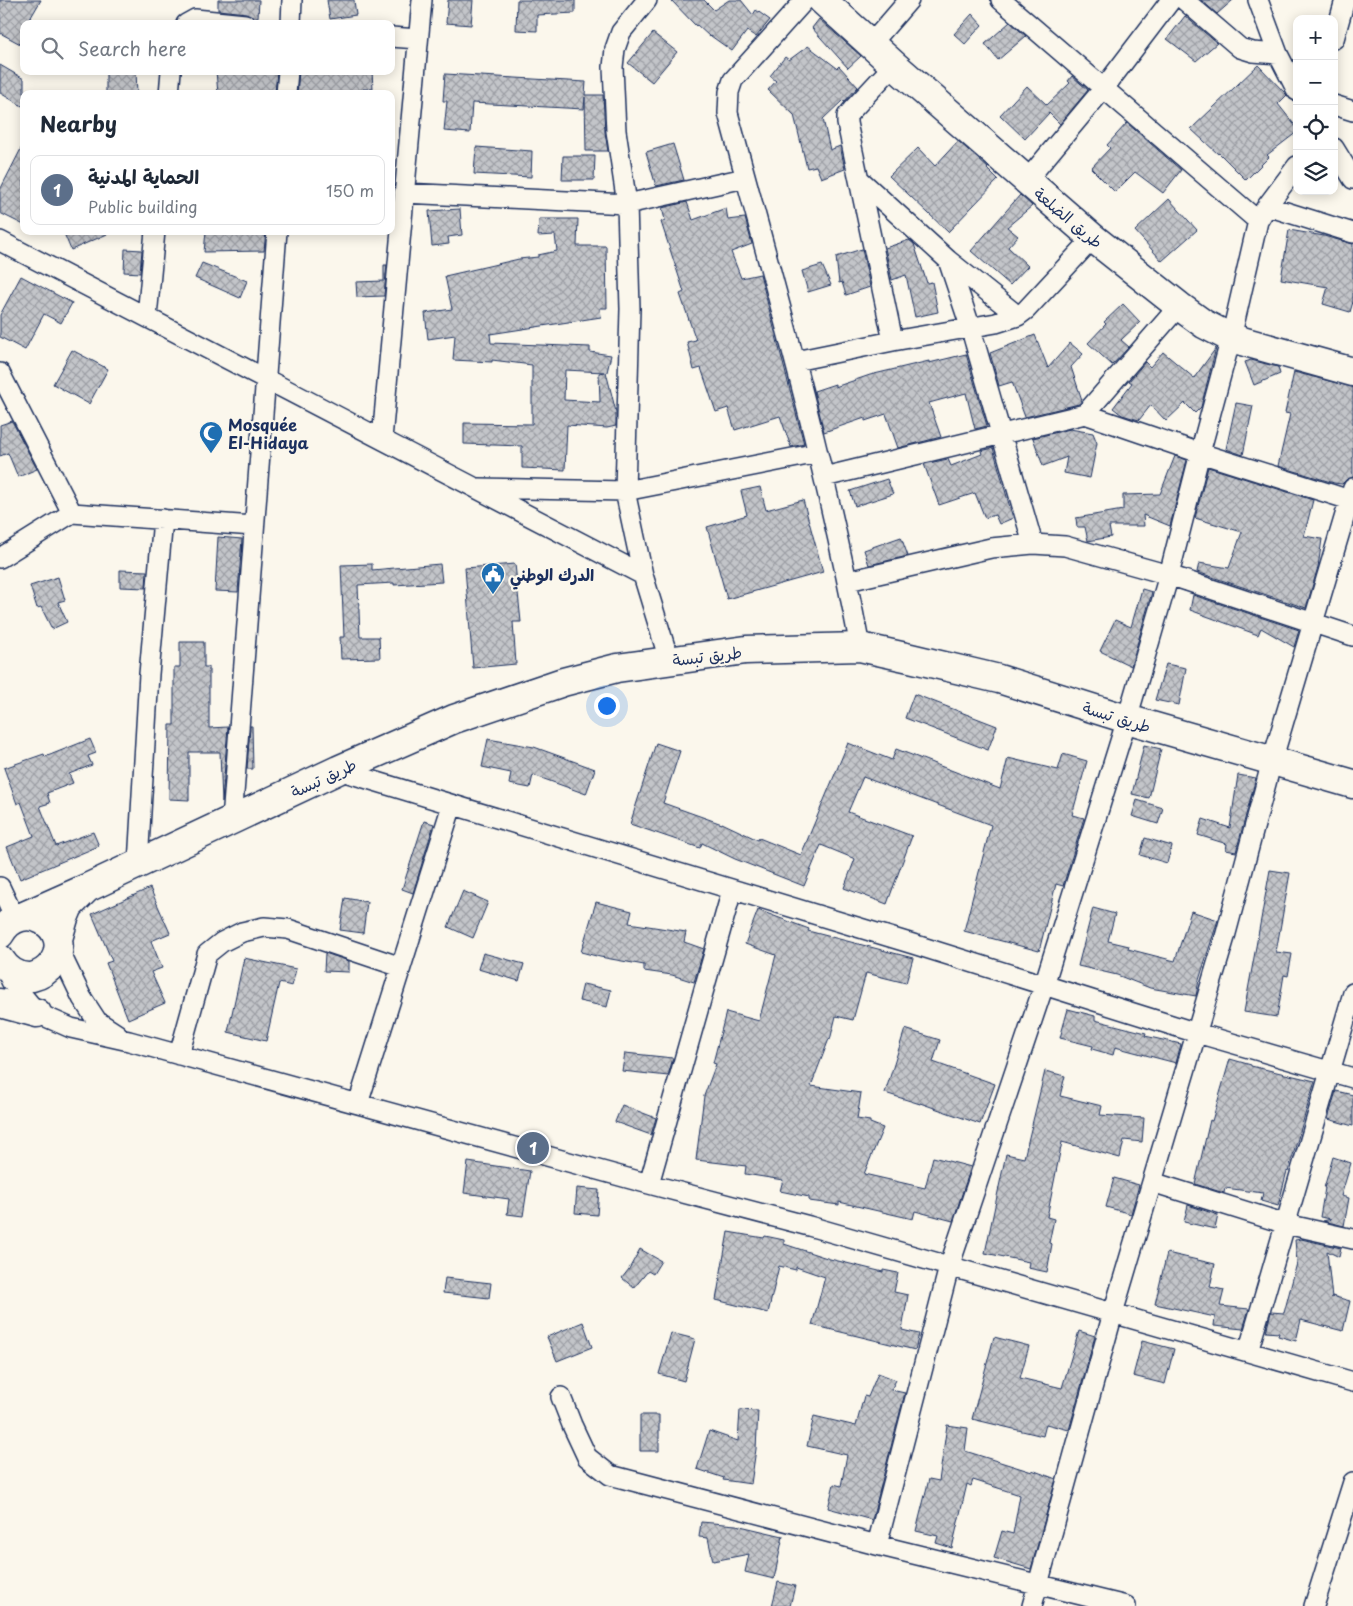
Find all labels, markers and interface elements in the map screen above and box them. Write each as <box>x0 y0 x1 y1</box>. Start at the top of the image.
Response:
map controls <box>1293 15 1338 195</box>
button: + <box>1293 15 1338 60</box>
search box <box>20 20 395 75</box>
icon: search <box>38 34 66 62</box>
text: Search here <box>78 34 187 62</box>
button: − <box>1293 60 1338 105</box>
button: locate <box>1293 105 1338 150</box>
text: Nearby <box>40 107 117 139</box>
button: layers <box>1293 150 1338 195</box>
text: الحماية المدنية <box>88 162 199 190</box>
text: 1 <box>53 178 61 202</box>
text: 150 m <box>326 178 374 202</box>
street label: طريق الضلعة <box>1029 181 1109 253</box>
text: Public building <box>88 194 198 218</box>
place label: Mosquée El-Hidaya <box>228 412 309 454</box>
mosque icon: Mosquée El-Hidaya <box>198 420 224 454</box>
public building icon: الدرك الوطني <box>480 561 506 595</box>
place label: الدرك الوطني <box>510 562 594 590</box>
street label: طريق تبسة <box>671 639 743 671</box>
your location <box>594 693 620 719</box>
street label: طريق تبسة <box>1080 694 1154 738</box>
street label: طريق تبسة <box>286 751 360 803</box>
pin: 1 <box>517 1129 549 1167</box>

